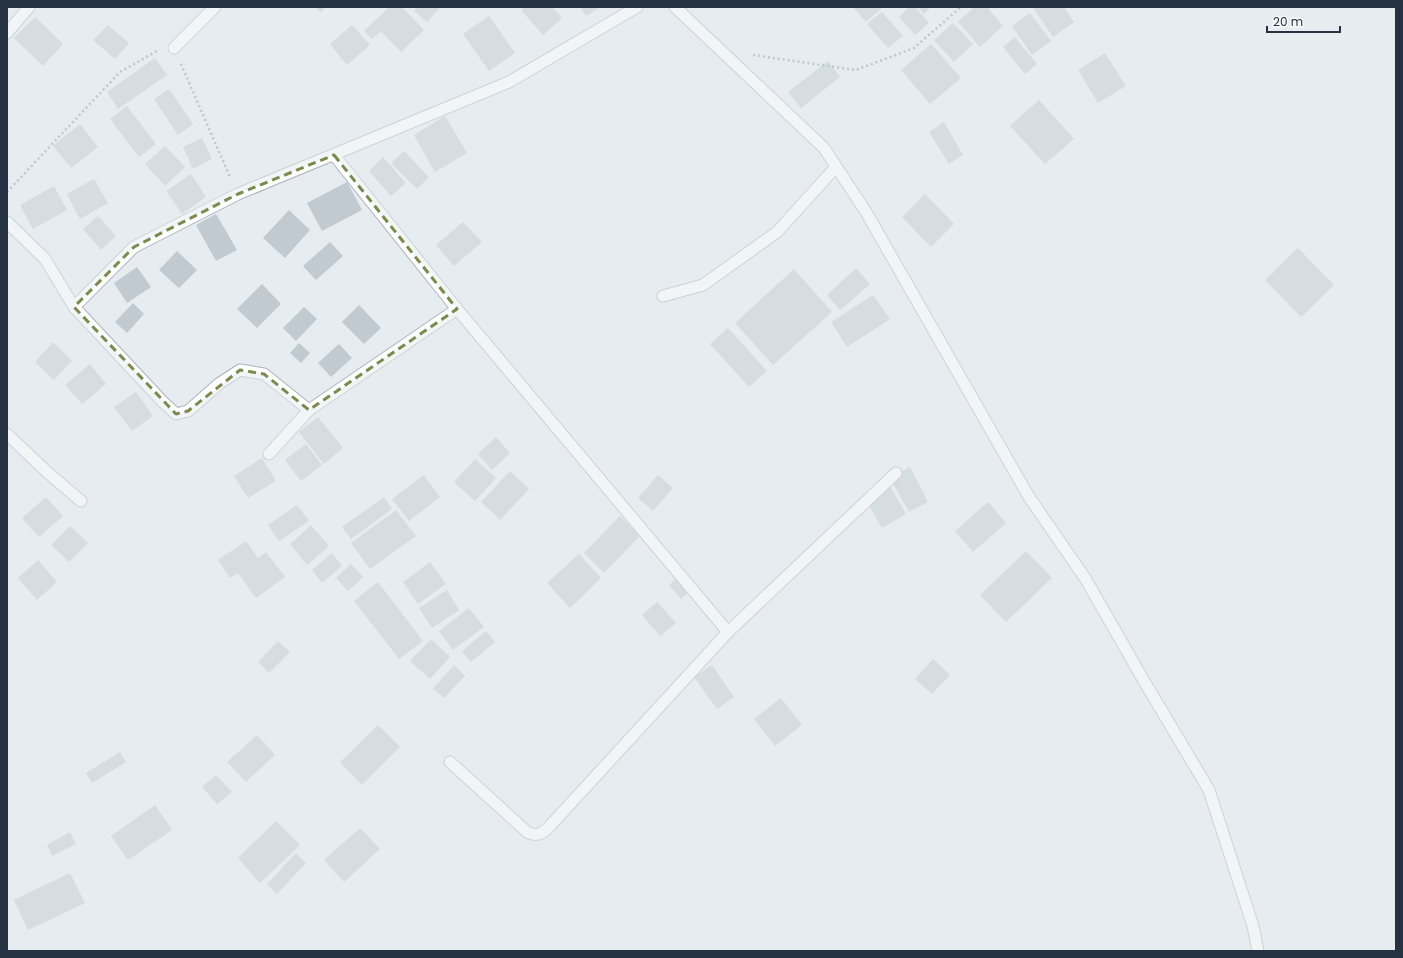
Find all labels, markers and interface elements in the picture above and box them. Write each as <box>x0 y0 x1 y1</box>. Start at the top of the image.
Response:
scale bar <box>1267 8 1340 34</box>
text: 20 m <box>1273 13 1303 30</box>

